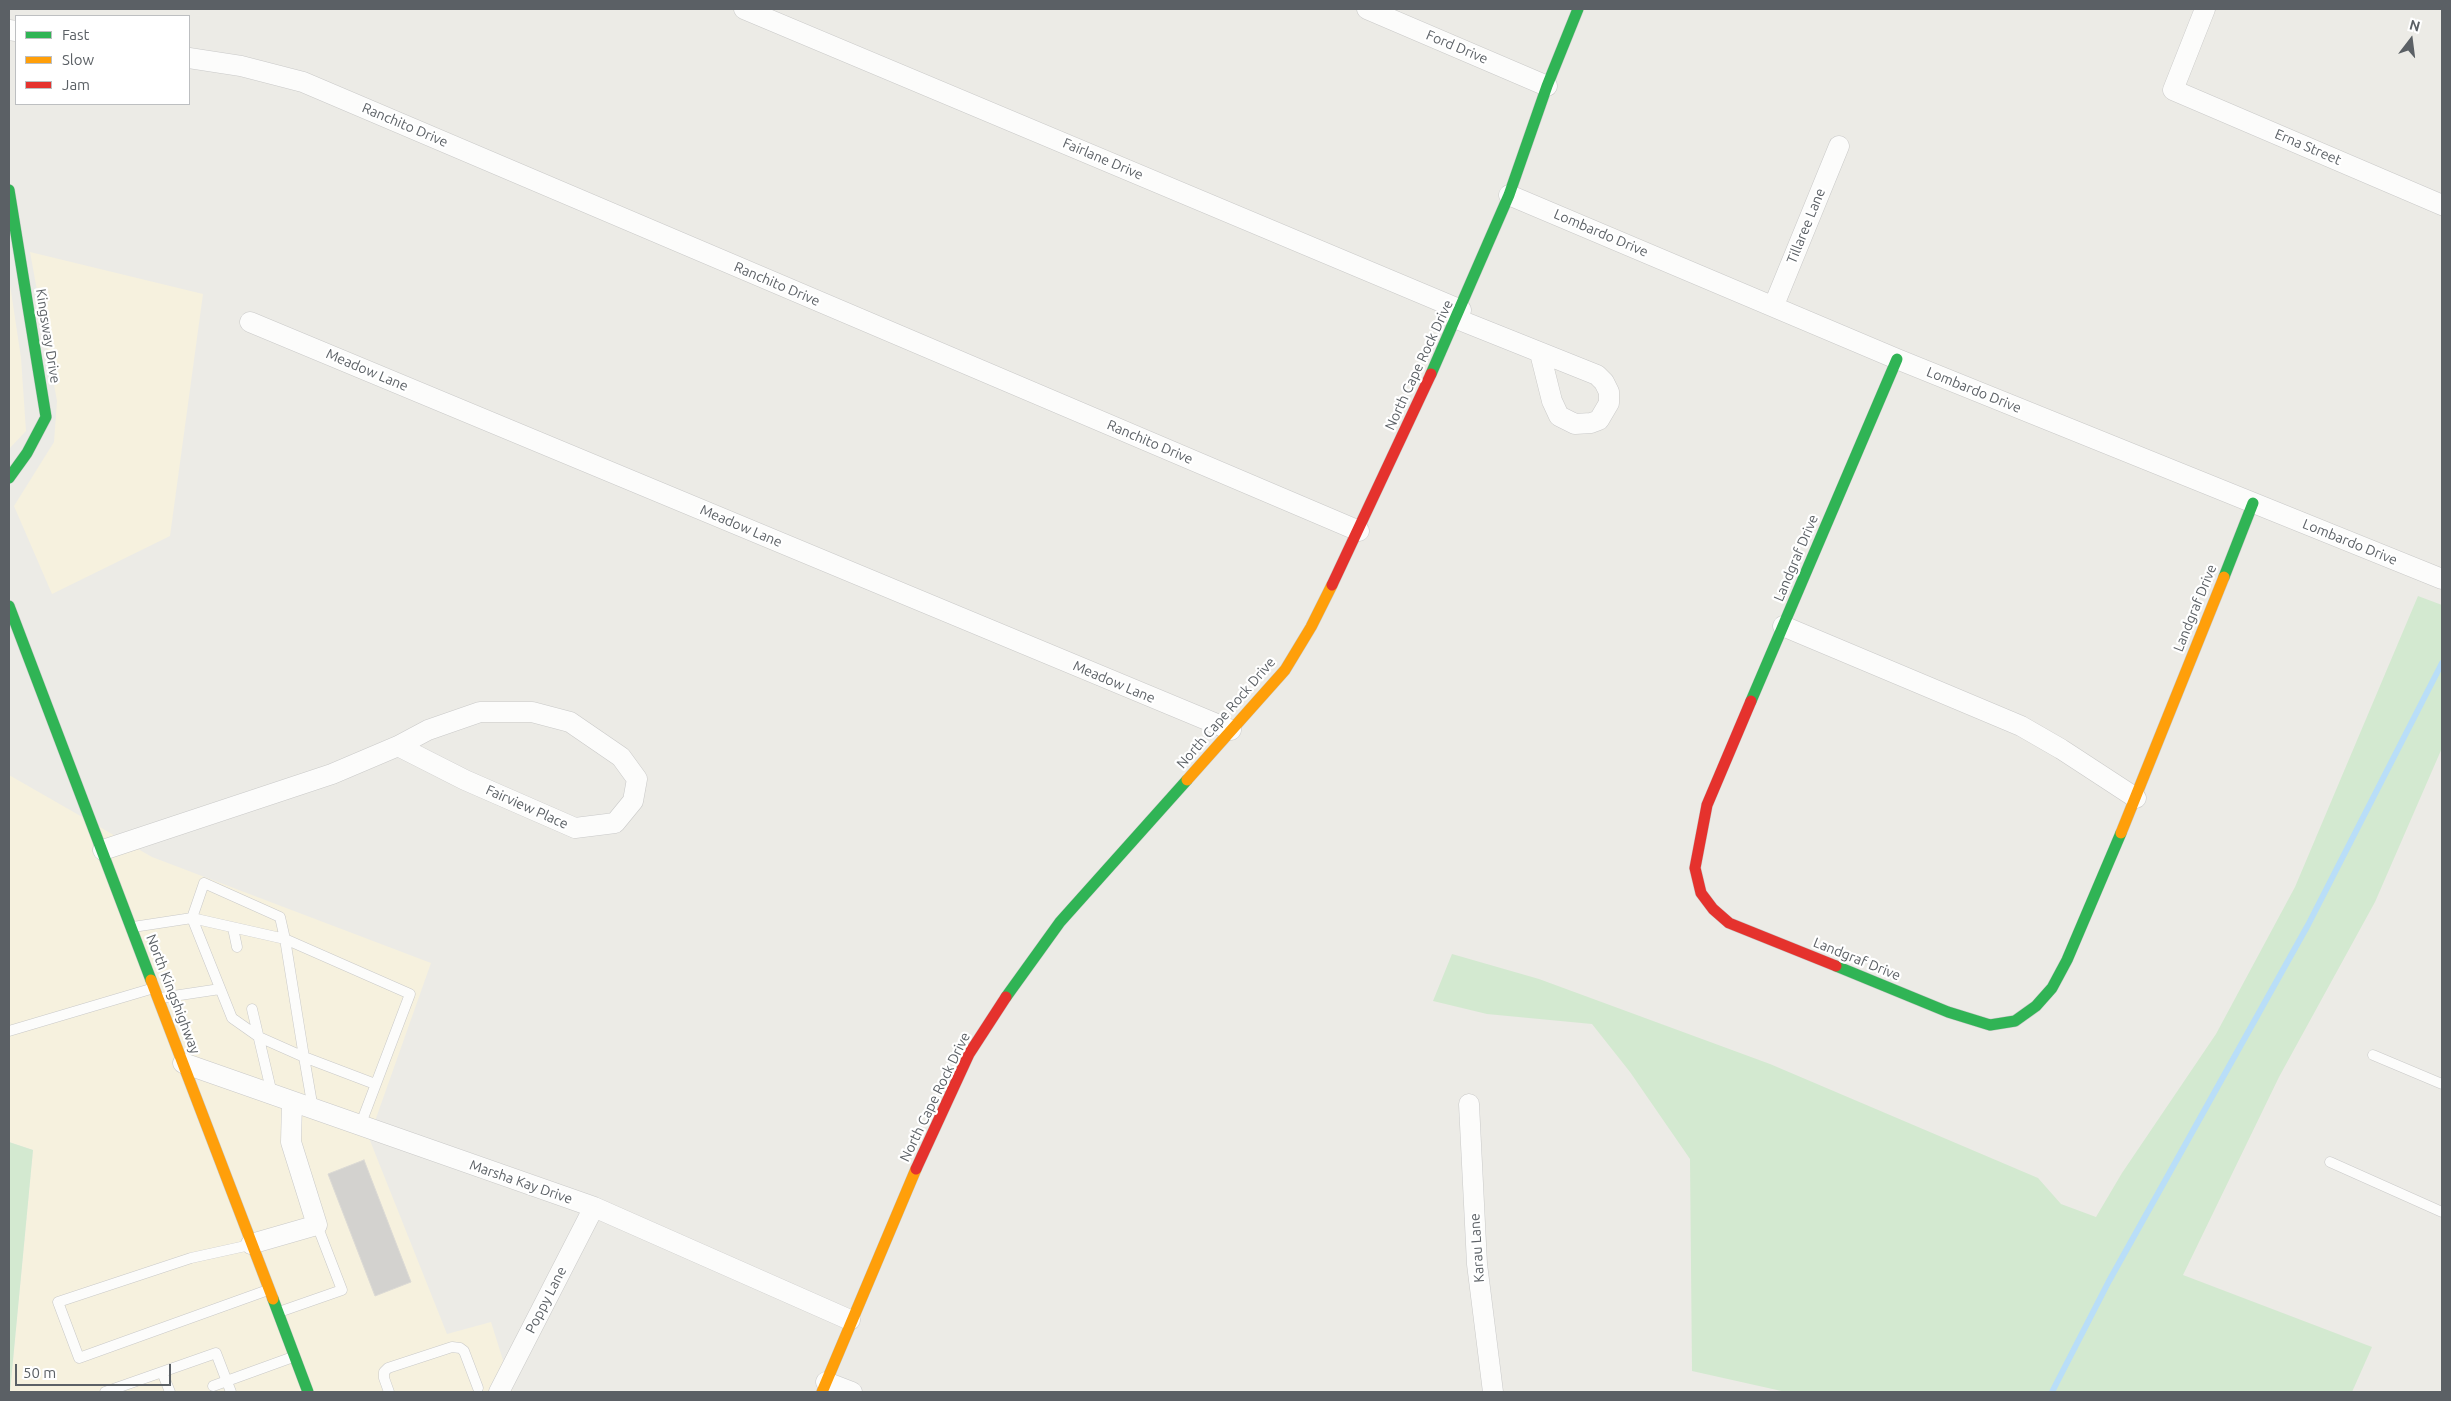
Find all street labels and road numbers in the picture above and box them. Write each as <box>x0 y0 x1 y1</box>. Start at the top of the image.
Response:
street label: Ford Drive <box>1424 27 1490 67</box>
street label: Ranchito Drive <box>359 99 451 151</box>
street label: Erna Street <box>2272 125 2344 169</box>
street label: Fairlane Drive <box>1060 135 1146 183</box>
street label: Tillaree Lane <box>1783 186 1829 266</box>
street label: Lombardo Drive <box>1551 206 1651 260</box>
street label: Ranchito Drive <box>731 258 823 310</box>
street label: Kingsway Drive <box>32 288 64 384</box>
street label: North Cape Rock Drive <box>1381 297 1457 433</box>
street label: Meadow Lane <box>323 345 411 395</box>
street label: Lombardo Drive <box>1924 363 2024 417</box>
street label: Ranchito Drive <box>1104 416 1196 468</box>
street label: Meadow Lane <box>697 501 785 551</box>
street label: Landgraf Drive <box>1770 512 1822 604</box>
street label: Lombardo Drive <box>2300 515 2400 569</box>
street label: Landgraf Drive <box>2170 562 2220 654</box>
street label: North Cape Rock Drive <box>1173 654 1279 772</box>
street label: Meadow Lane <box>1070 657 1158 707</box>
street label: Fairview Place <box>483 781 571 833</box>
street label: North Kingshighway <box>142 932 204 1056</box>
street label: Landgraf Drive <box>1811 934 1903 984</box>
street label: North Cape Rock Drive <box>896 1030 974 1164</box>
street label: Marsha Kay Drive <box>467 1156 575 1208</box>
street label: Karau Lane <box>1466 1213 1488 1283</box>
street label: Poppy Lane <box>522 1264 570 1336</box>

